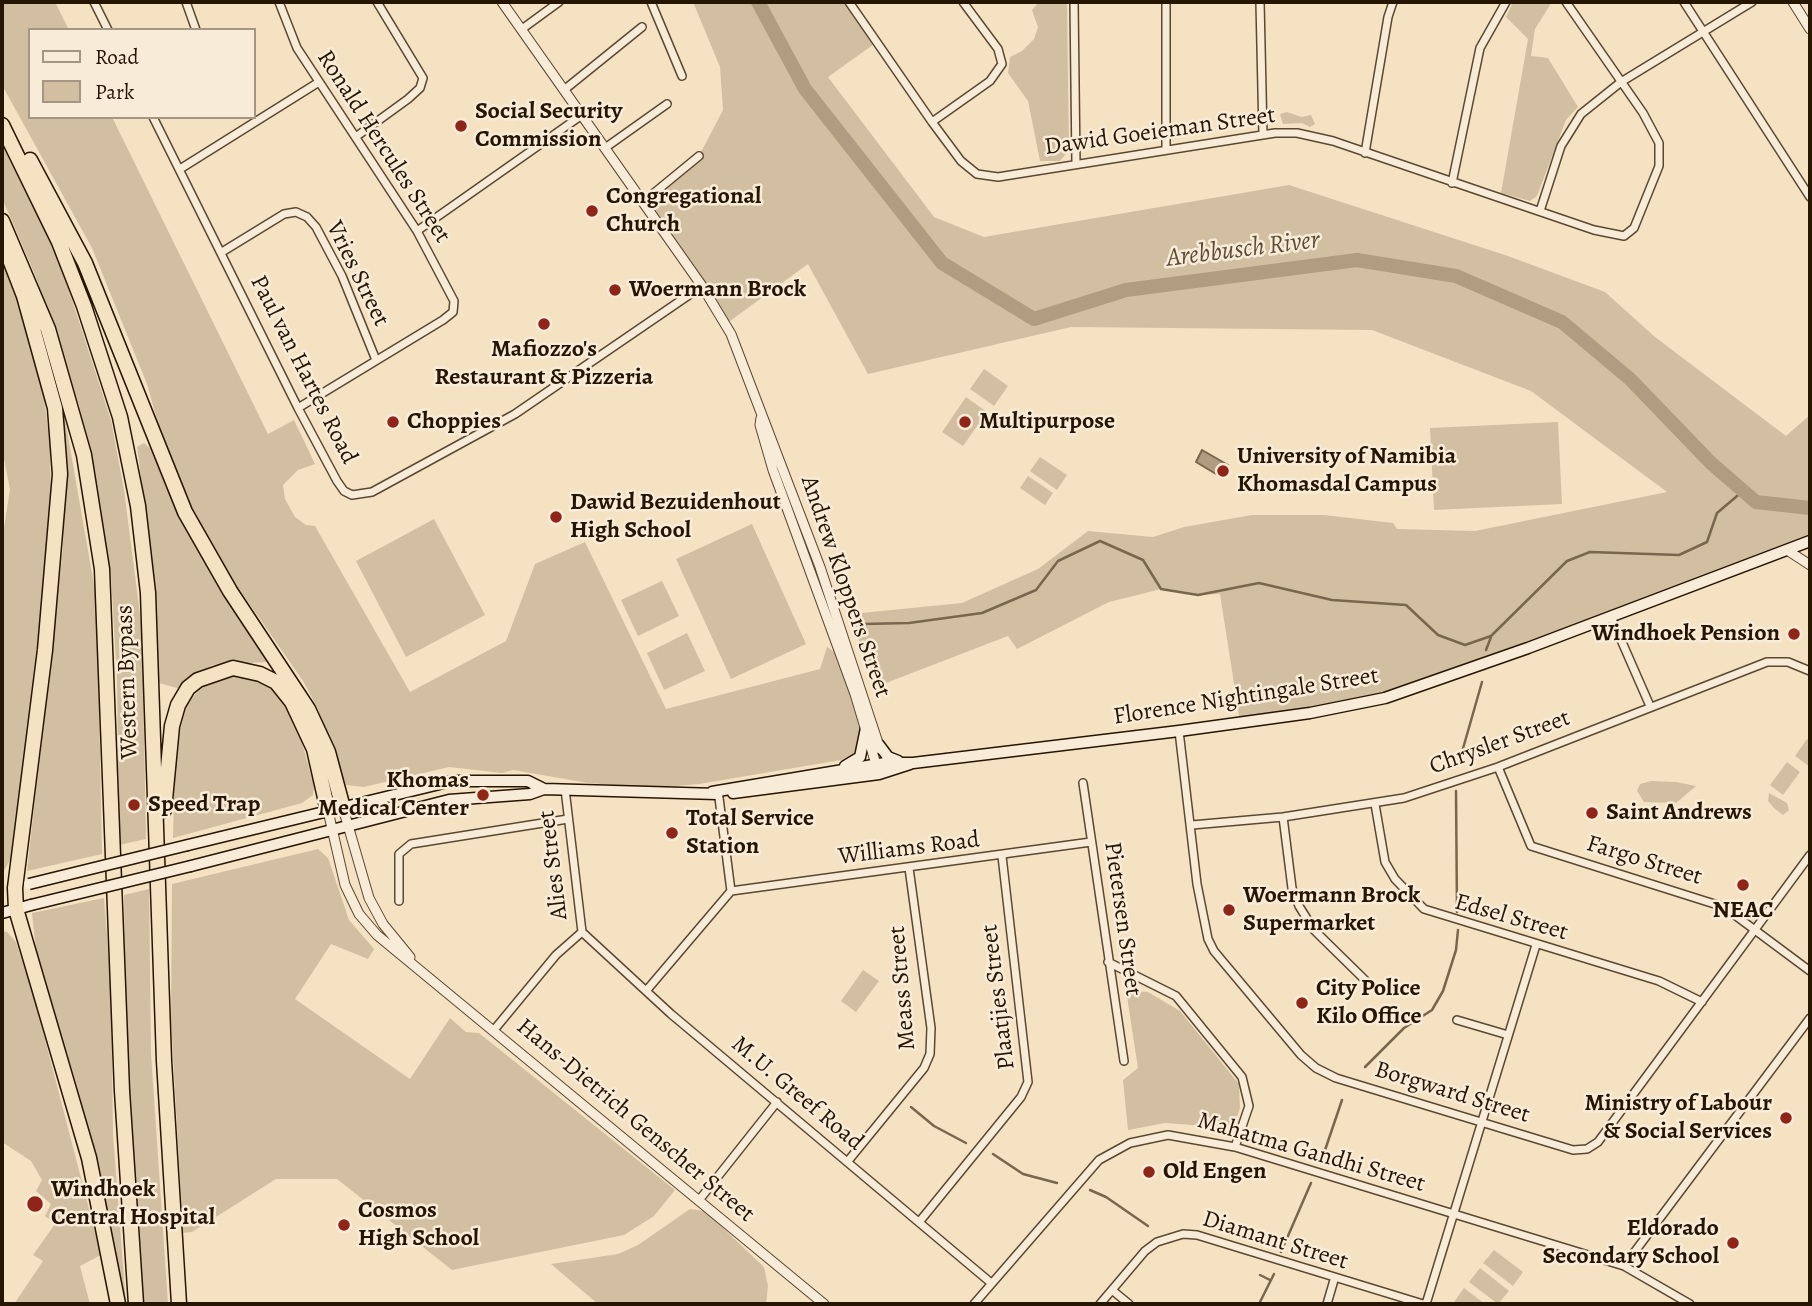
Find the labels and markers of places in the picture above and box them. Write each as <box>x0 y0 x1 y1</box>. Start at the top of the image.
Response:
place label: Social Security Commission <box>475 98 622 154</box>
marker: Social Security Commission <box>453 118 469 134</box>
place label: Congregational Church <box>606 183 761 239</box>
marker: Congregational Church <box>584 203 600 219</box>
place label: Woermann Brock <box>629 276 806 304</box>
marker: Woermann Brock <box>607 282 623 298</box>
marker: Mafiozzo's Restaurant & Pizzeria <box>536 316 552 332</box>
place label: Mafiozzo's Restaurant & Pizzeria <box>435 336 653 392</box>
place label: Choppies <box>407 408 501 436</box>
place label: Multipurpose <box>979 408 1115 436</box>
marker: Choppies <box>385 414 401 430</box>
marker: Multipurpose <box>957 414 973 430</box>
place label: University of Namibia Khomasdal Campus <box>1237 443 1456 499</box>
marker: University of Namibia Khomasdal Campus <box>1215 463 1231 479</box>
place label: Dawid Bezuidenhout High School <box>570 489 781 545</box>
marker: Dawid Bezuidenhout High School <box>548 509 564 525</box>
place label: Windhoek Pension <box>1591 620 1780 648</box>
marker: Windhoek Pension <box>1786 626 1802 642</box>
place label: Khomas Medical Center <box>318 767 469 823</box>
marker: Khomas Medical Center <box>475 787 491 803</box>
place label: Speed Trap <box>148 791 260 819</box>
marker: Speed Trap <box>126 797 142 813</box>
place label: Saint Andrews <box>1606 799 1752 827</box>
place label: Total Service Station <box>686 805 814 861</box>
marker: Saint Andrews <box>1584 805 1600 821</box>
marker: Total Service Station <box>664 825 680 841</box>
marker: NEAC <box>1735 877 1751 893</box>
place label: Woermann Brock Supermarket <box>1243 882 1420 938</box>
place label: NEAC <box>1712 897 1774 925</box>
marker: Woermann Brock Supermarket <box>1221 902 1237 918</box>
place label: City Police Kilo Office <box>1316 975 1421 1031</box>
marker: City Police Kilo Office <box>1294 995 1310 1011</box>
place label: Ministry of Labour & Social Services <box>1584 1090 1772 1146</box>
marker: Ministry of Labour & Social Services <box>1778 1110 1794 1126</box>
place label: Old Engen <box>1163 1158 1267 1186</box>
marker: Old Engen <box>1141 1164 1157 1180</box>
place label: Windhoek Central Hospital <box>51 1176 215 1232</box>
marker: Windhoek Central Hospital <box>25 1194 45 1214</box>
place label: Cosmos High School <box>358 1197 479 1253</box>
place label: Eldorado Secondary School <box>1543 1215 1719 1271</box>
marker: Cosmos High School <box>336 1217 352 1233</box>
marker: Eldorado Secondary School <box>1725 1235 1741 1251</box>

